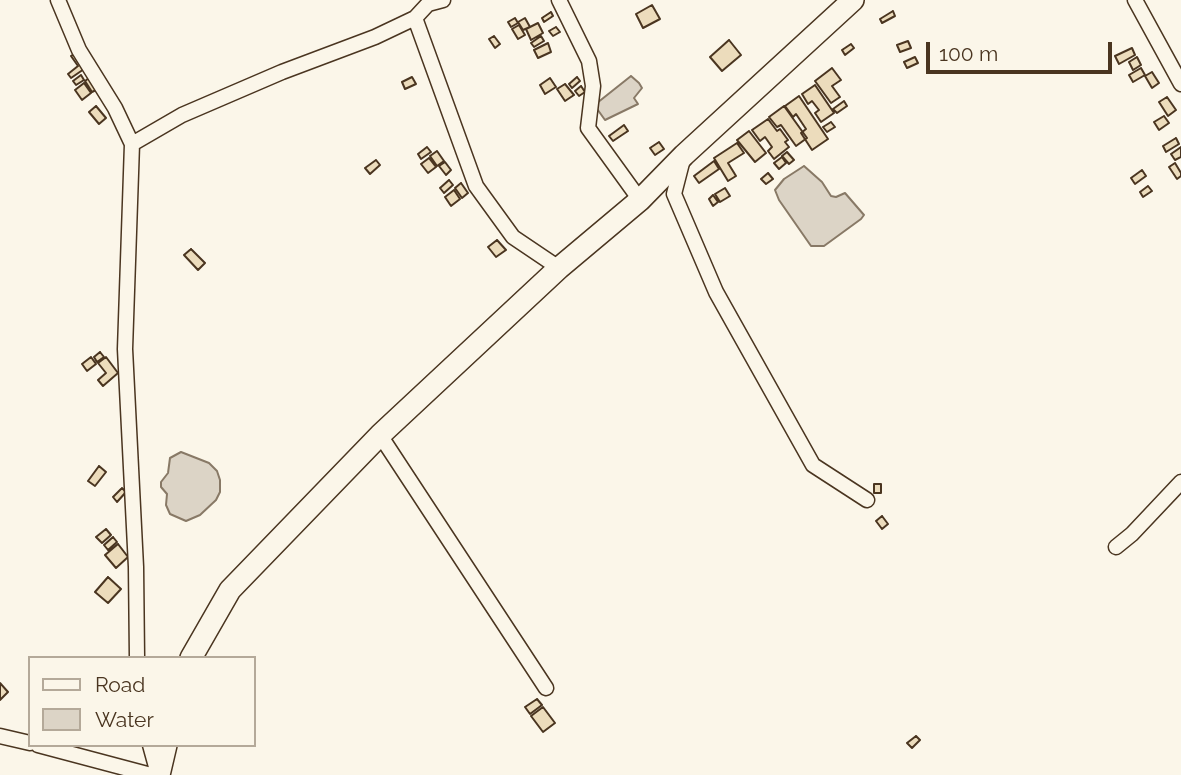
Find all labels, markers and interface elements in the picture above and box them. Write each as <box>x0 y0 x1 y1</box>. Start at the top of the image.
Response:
scale bar <box>929 28 1114 72</box>
text: 100 m <box>939 41 998 66</box>
legend <box>28 656 256 747</box>
text: Road <box>95 672 145 697</box>
text: Water <box>95 707 154 732</box>

